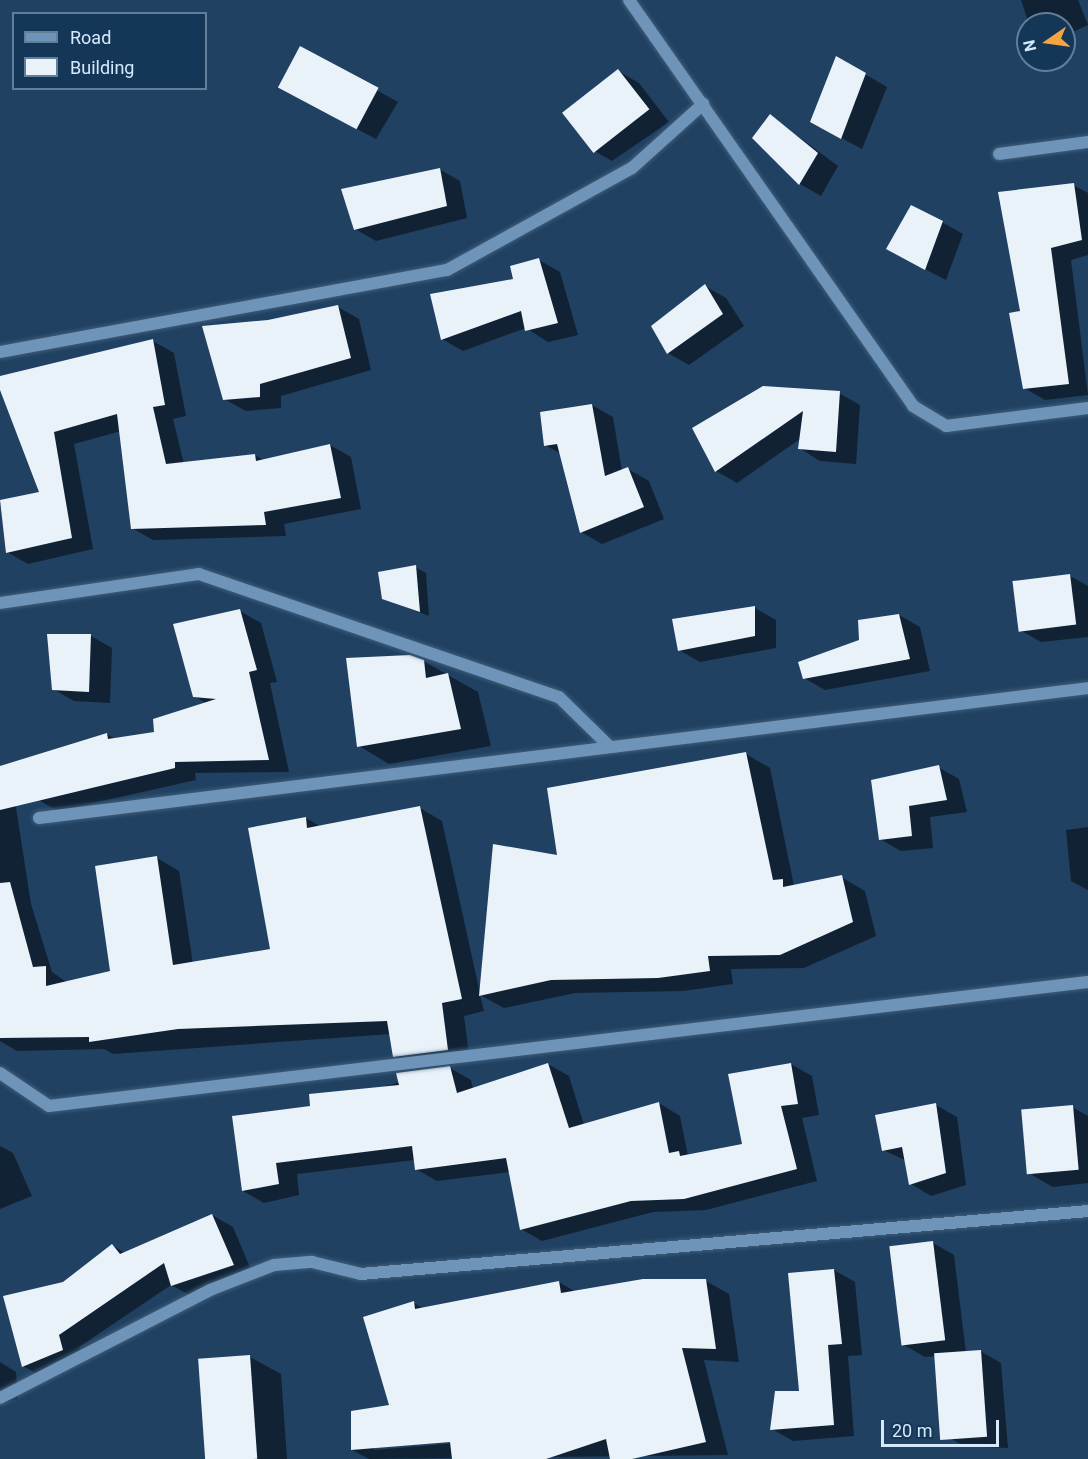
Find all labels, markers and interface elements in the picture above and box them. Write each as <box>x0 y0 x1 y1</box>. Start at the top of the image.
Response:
legend <box>12 12 207 90</box>
north arrow <box>1016 12 1076 72</box>
text: Road <box>70 27 111 48</box>
text: N <box>1019 38 1040 53</box>
text: Building <box>70 57 134 78</box>
scale bar <box>884 1408 1002 1446</box>
text: 20 m <box>892 1420 932 1441</box>

